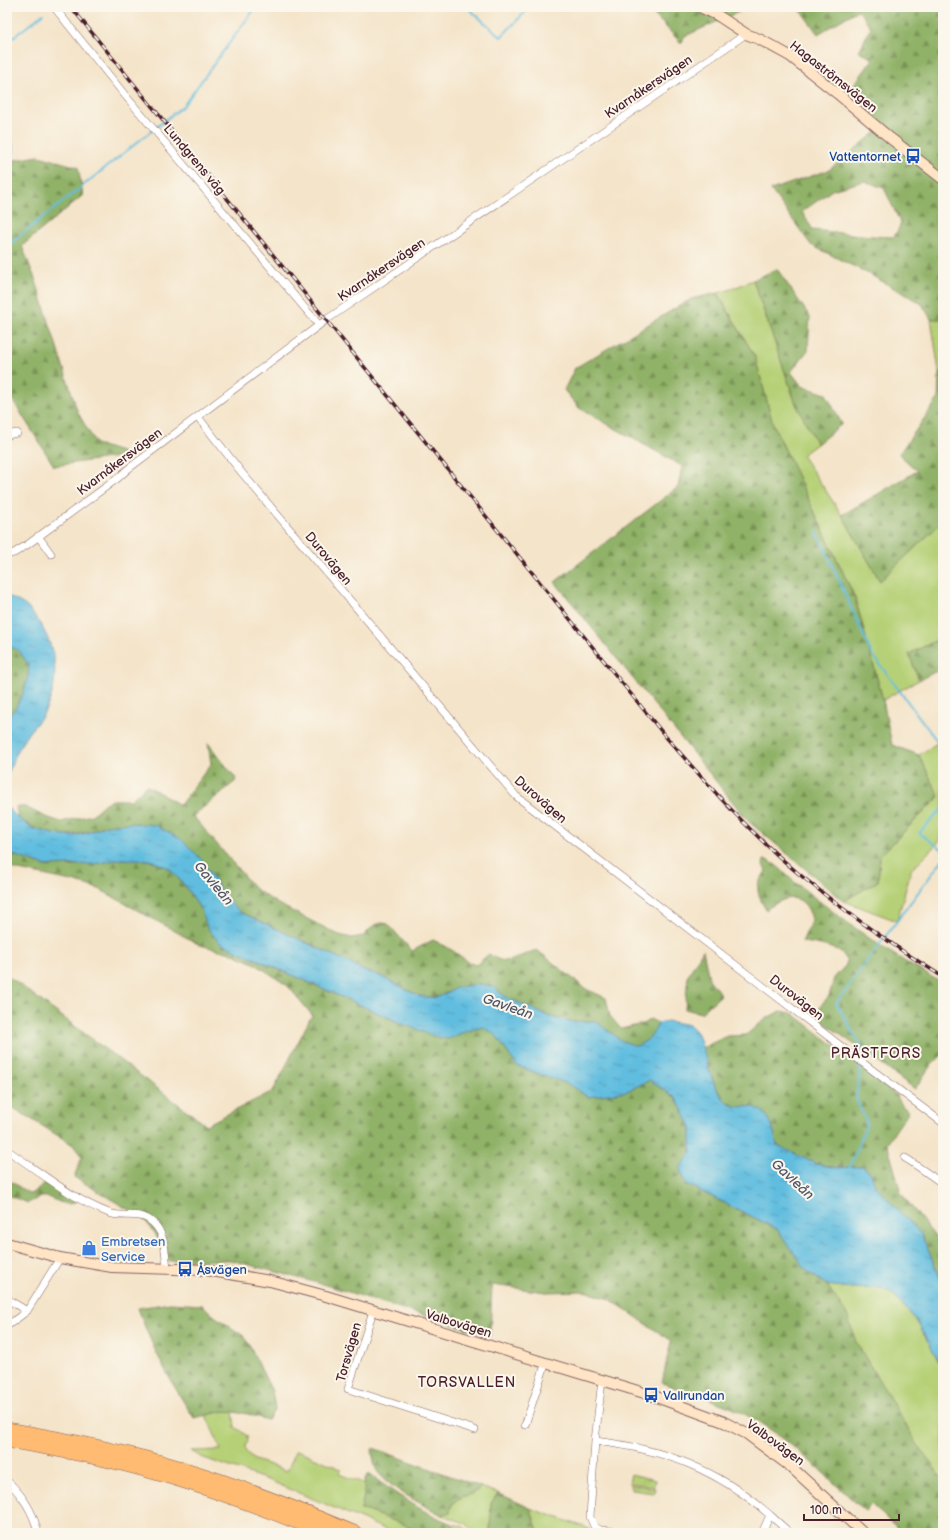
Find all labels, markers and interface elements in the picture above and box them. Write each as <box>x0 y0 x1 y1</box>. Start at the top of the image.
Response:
street label: Hagaströmsvägen <box>786 38 881 116</box>
street label: Kvarnåkersvägen <box>602 52 695 122</box>
street label: Lundgrens väg <box>160 121 228 198</box>
bus stop icon: Vattentornet <box>904 147 922 165</box>
place label: Vattentornet <box>829 149 901 165</box>
street label: Kvarnåkersvägen <box>335 235 428 305</box>
street label: Kvarnåkersvägen <box>74 425 165 499</box>
street label: Durovägen <box>301 529 355 588</box>
street label: Durovägen <box>511 773 570 827</box>
water label: Gavleån <box>190 858 237 909</box>
street label: Durovägen <box>766 972 827 1024</box>
water label: Gavleån <box>480 990 535 1023</box>
district label: PRÄSTFORS <box>831 1045 921 1062</box>
water label: Gavleån <box>768 1155 818 1203</box>
place label: Embretsen Service <box>101 1234 165 1265</box>
shop icon: Embretsen Service <box>80 1239 98 1257</box>
bus stop icon: Åsvägen <box>176 1260 194 1278</box>
place label: Åsvägen <box>197 1262 247 1278</box>
street label: Valbovägen <box>424 1306 494 1342</box>
street label: Torsvägen <box>333 1321 365 1384</box>
district label: TORSVALLEN <box>418 1374 516 1391</box>
bus stop icon: Vallrundan <box>642 1386 660 1404</box>
place label: Vallrundan <box>663 1388 725 1404</box>
street label: Valbovägen <box>743 1416 808 1469</box>
scale bar <box>804 1496 899 1522</box>
text: 100 m <box>810 1503 842 1518</box>

